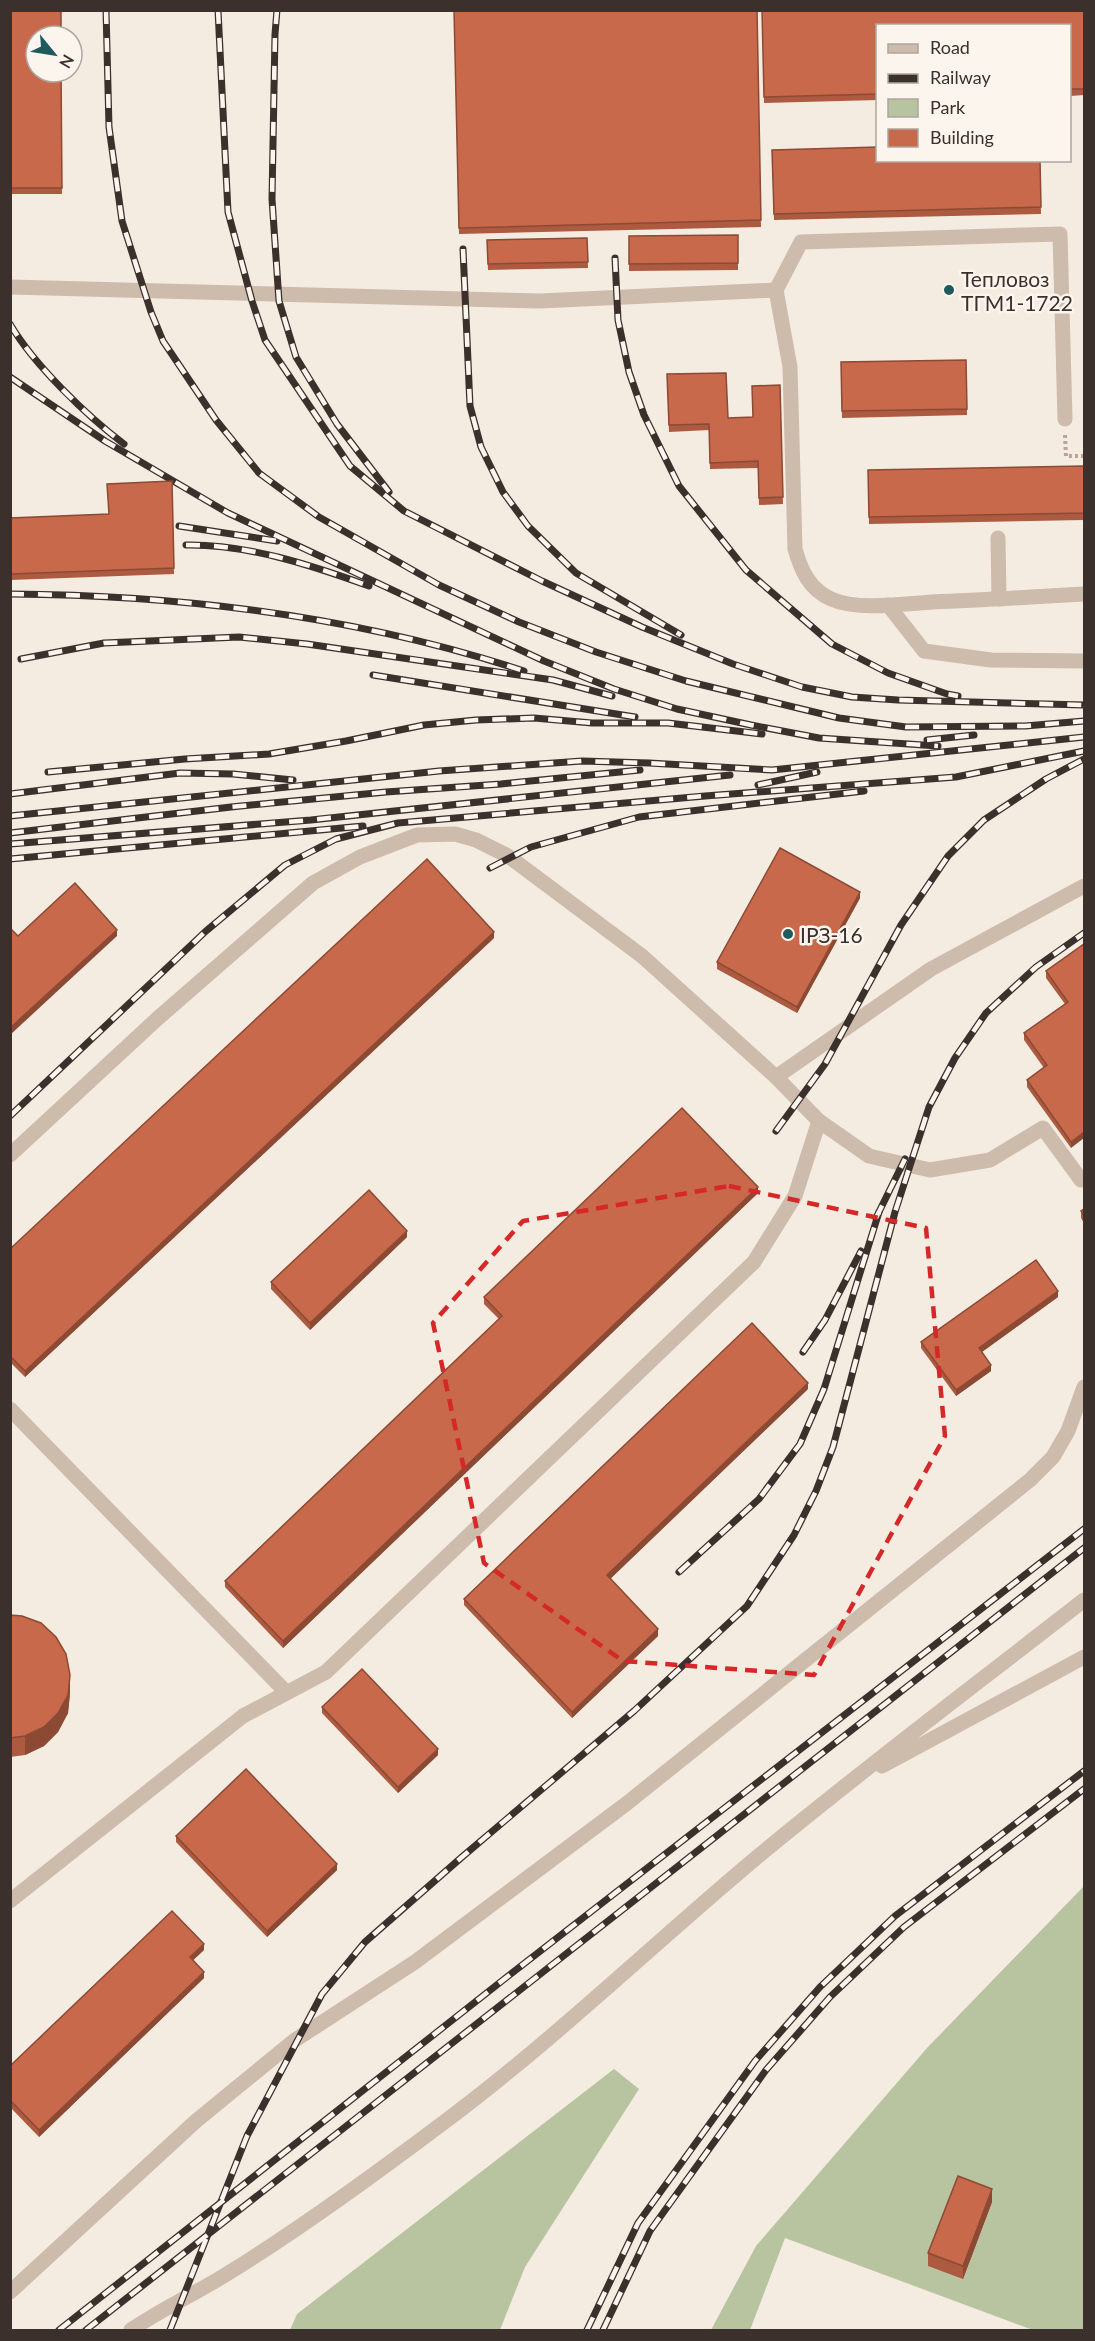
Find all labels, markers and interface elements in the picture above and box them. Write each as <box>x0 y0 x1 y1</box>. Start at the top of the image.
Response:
north arrow <box>24 24 84 84</box>
legend <box>876 24 1071 162</box>
text: Road <box>930 36 970 58</box>
text: N <box>56 52 79 72</box>
text: Railway <box>930 66 991 88</box>
text: Park <box>930 96 966 118</box>
text: Building <box>930 126 994 148</box>
place label: Тепловоз ТГМ1-1722 <box>961 266 1073 315</box>
marker: Тепловоз ТГМ1-1722 <box>942 283 956 297</box>
place label: ІРЗ-16 <box>800 922 863 947</box>
marker: ІРЗ-16 <box>781 927 795 941</box>

